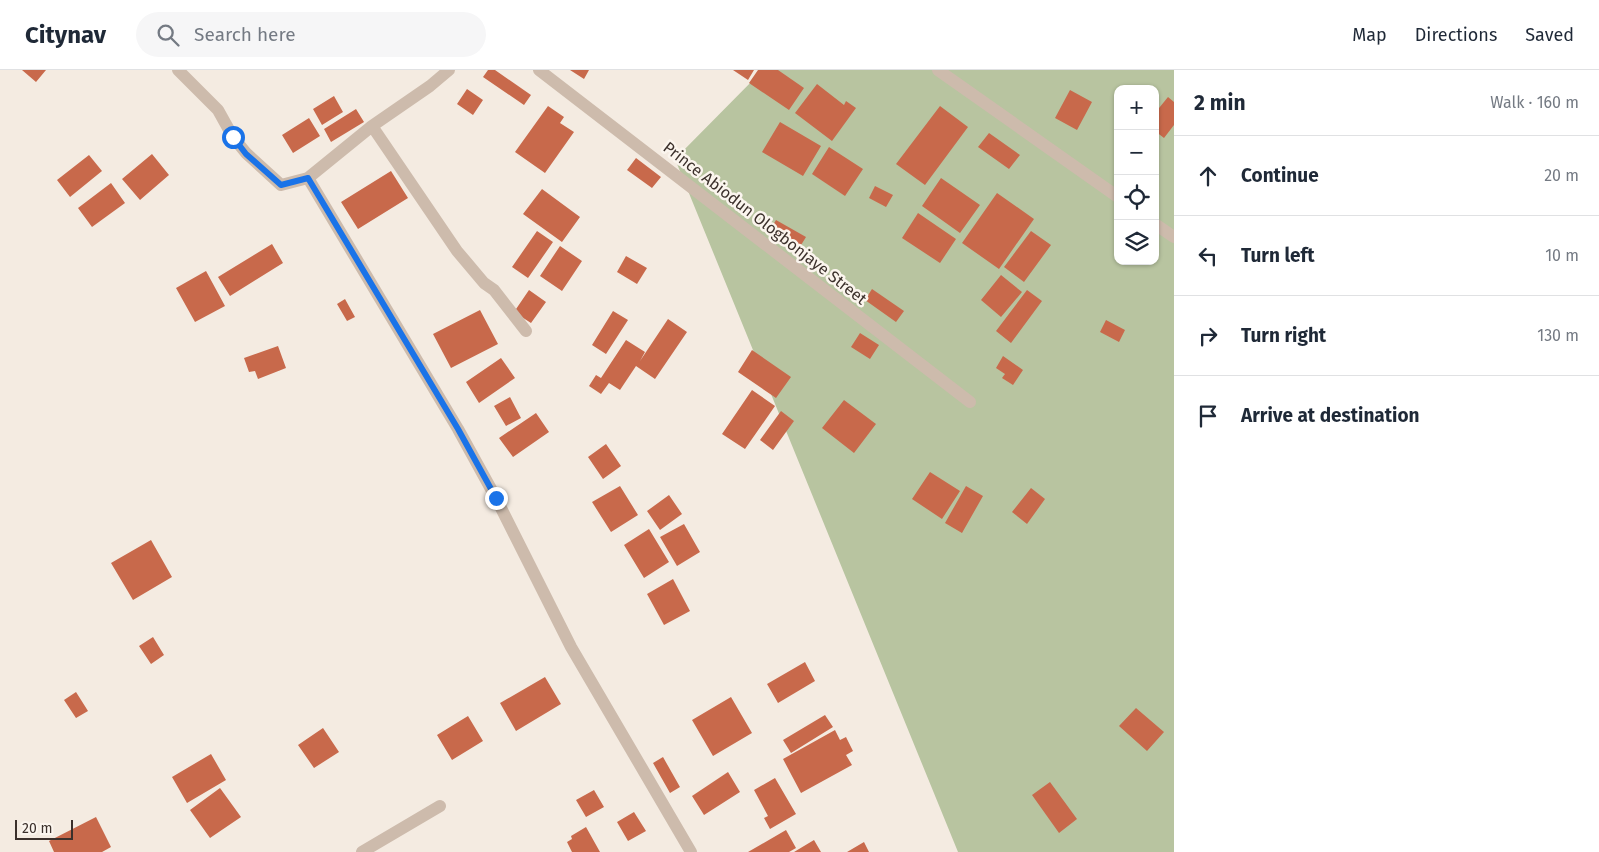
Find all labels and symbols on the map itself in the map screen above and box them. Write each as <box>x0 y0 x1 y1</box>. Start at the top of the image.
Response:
route start <box>222 126 245 149</box>
street label: Prince Abiodun Ologbonjaye Street <box>659 138 871 309</box>
route end <box>485 487 508 510</box>
scale bar <box>15 817 72 840</box>

